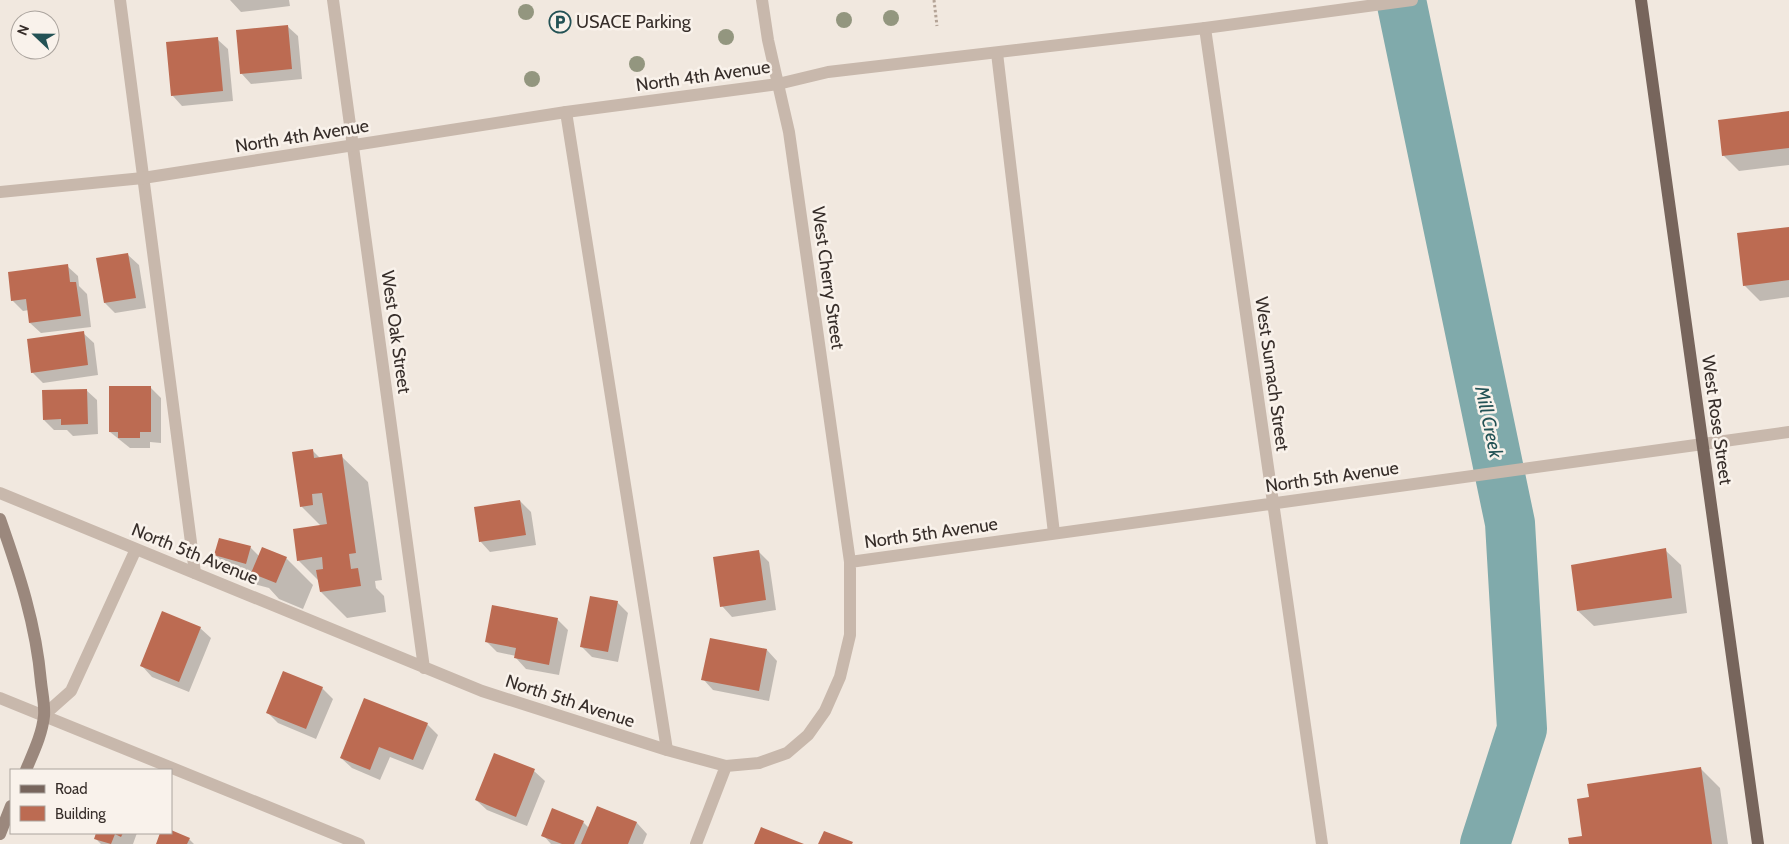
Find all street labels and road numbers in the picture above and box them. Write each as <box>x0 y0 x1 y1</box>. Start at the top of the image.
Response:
street label: North 4th Avenue <box>635 56 771 96</box>
street label: North 4th Avenue <box>233 115 371 157</box>
street label: West Cherry Street <box>807 205 849 351</box>
street label: West Oak Street <box>376 269 416 395</box>
street label: West Sumach Street <box>1250 295 1294 453</box>
street label: West Rose Street <box>1697 354 1737 486</box>
street label: North 5th Avenue <box>1264 457 1400 497</box>
street label: North 5th Avenue <box>863 513 999 553</box>
street label: North 5th Avenue <box>128 519 262 589</box>
street label: North 5th Avenue <box>503 670 637 732</box>

